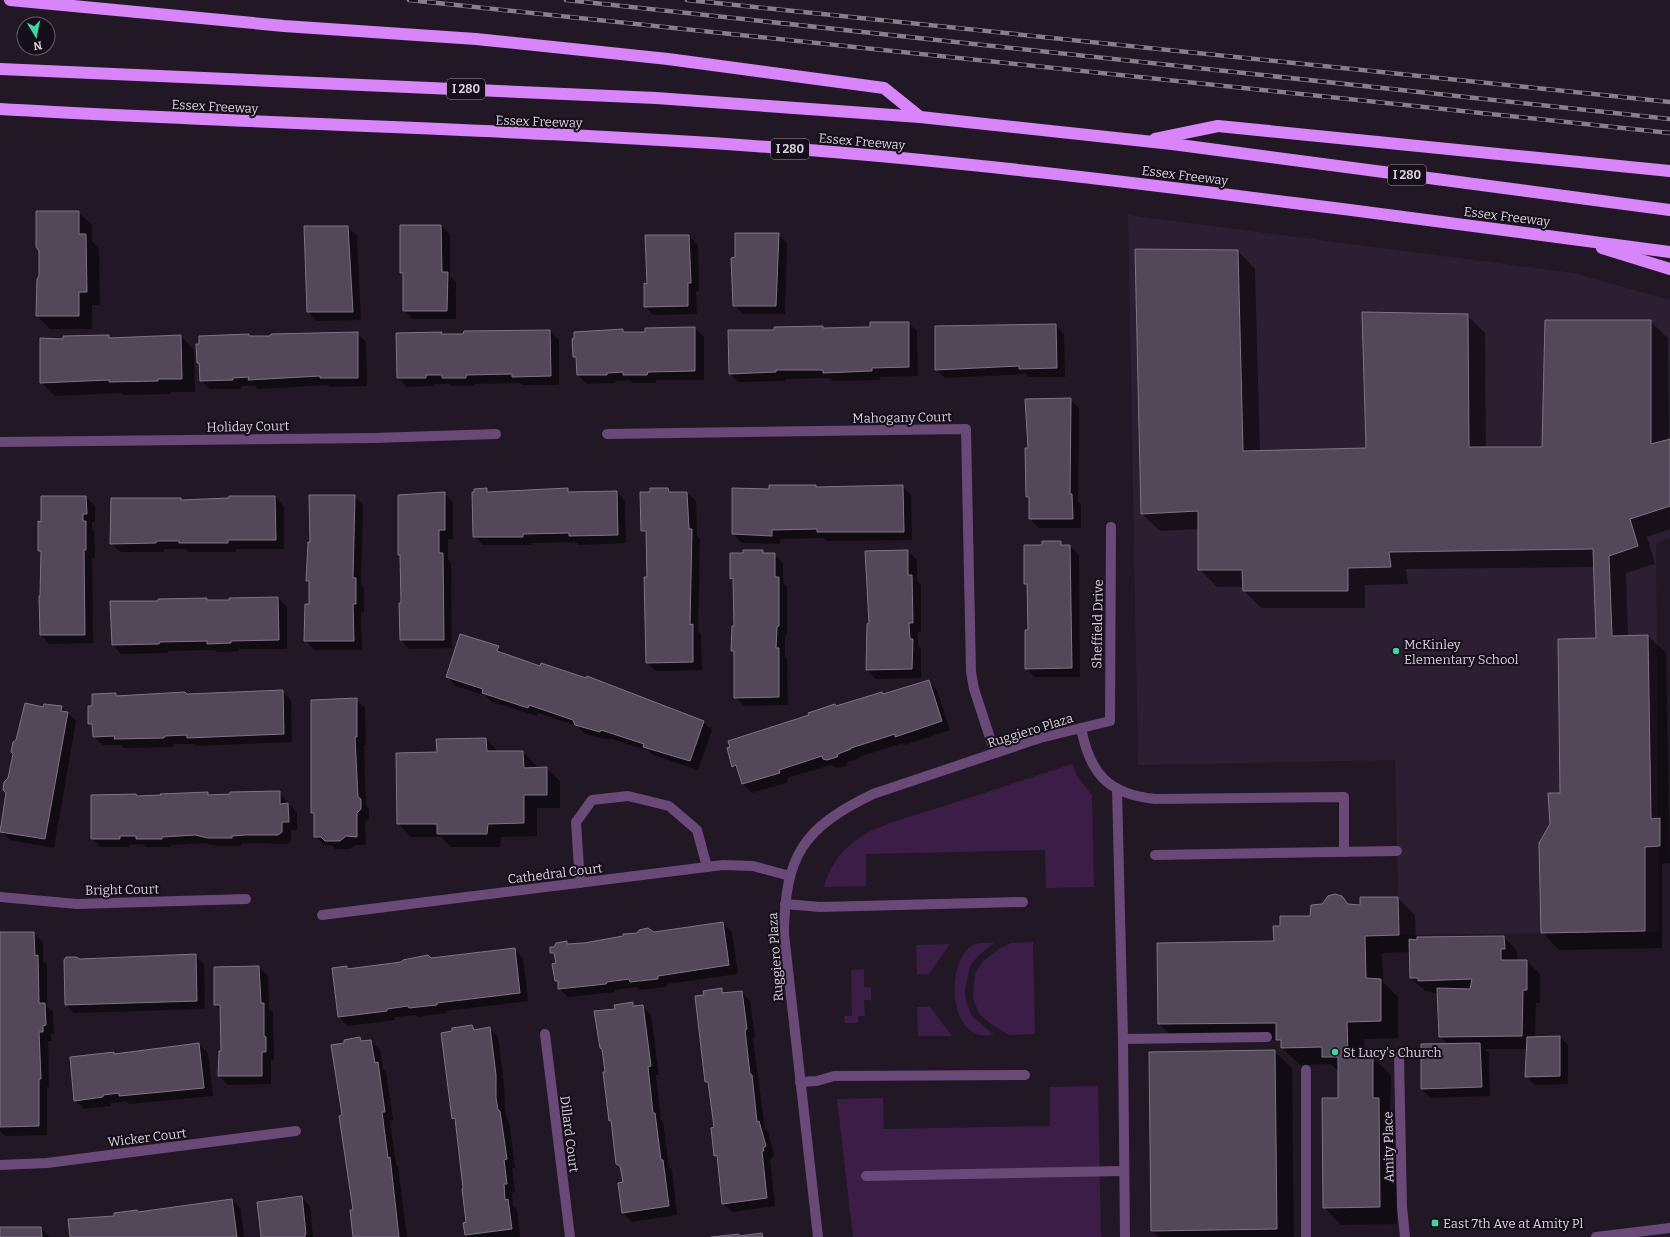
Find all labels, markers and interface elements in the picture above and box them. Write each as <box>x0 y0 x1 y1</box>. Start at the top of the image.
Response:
north arrow <box>16 16 56 56</box>
text: N <box>32 38 43 53</box>
road number: I 280 <box>447 79 485 99</box>
street label: Essex Freeway <box>171 97 259 116</box>
street label: Essex Freeway <box>495 112 583 131</box>
street label: Essex Freeway <box>818 130 906 153</box>
road number: I 280 <box>771 139 809 159</box>
street label: Essex Freeway <box>1141 163 1229 188</box>
road number: I 280 <box>1388 165 1426 185</box>
street label: Essex Freeway <box>1463 204 1551 229</box>
street label: Mahogany Court <box>852 409 952 426</box>
street label: Holiday Court <box>206 418 290 435</box>
street label: Sheffield Drive <box>1089 579 1106 669</box>
place label: McKinley Elementary School <box>1404 637 1519 667</box>
marker: McKinley Elementary School <box>1391 646 1401 656</box>
street label: Ruggiero Plaza <box>985 710 1075 751</box>
street label: Cathedral Court <box>507 860 604 887</box>
street label: Bright Court <box>85 881 159 898</box>
street label: Ruggiero Plaza <box>765 912 786 1002</box>
place label: St Lucy's Church <box>1343 1045 1442 1060</box>
marker: St Lucy's Church <box>1330 1047 1340 1057</box>
street label: Dillard Court <box>557 1095 582 1174</box>
street label: Amity Place <box>1380 1111 1397 1183</box>
street label: Wicker Court <box>107 1125 188 1150</box>
place label: East 7th Ave at Amity Pl <box>1443 1216 1583 1231</box>
marker: East 7th Ave at Amity Pl <box>1430 1218 1440 1228</box>

